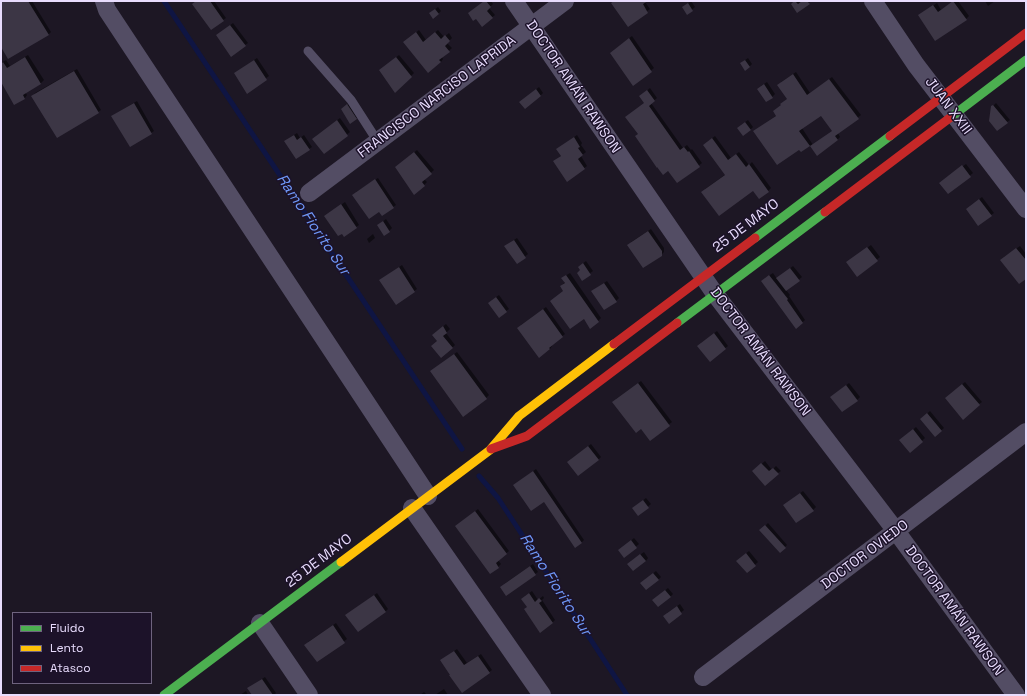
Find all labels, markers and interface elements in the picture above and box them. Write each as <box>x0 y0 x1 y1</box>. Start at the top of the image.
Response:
street label: DOCTOR AMÁN RAWSON <box>522 17 624 157</box>
street label: FRANCISCO NARCISO LAPRIDA <box>355 32 519 162</box>
street label: JUAN XXIII <box>921 74 975 138</box>
water label: Ramo Fiorito Sur <box>272 171 354 279</box>
street label: 25 DE MAYO <box>710 196 782 256</box>
street label: DOCTOR AMÁN RAWSON <box>706 284 814 420</box>
street label: DOCTOR OVIEDO <box>818 517 912 593</box>
street label: 25 DE MAYO <box>283 531 355 591</box>
water label: Ramo Fiorito Sur <box>515 531 595 639</box>
street label: DOCTOR AMÁN RAWSON <box>901 543 1007 679</box>
legend <box>12 612 152 684</box>
text: Fluido <box>50 620 85 636</box>
text: Lento <box>50 640 84 656</box>
text: Atasco <box>50 660 91 676</box>

